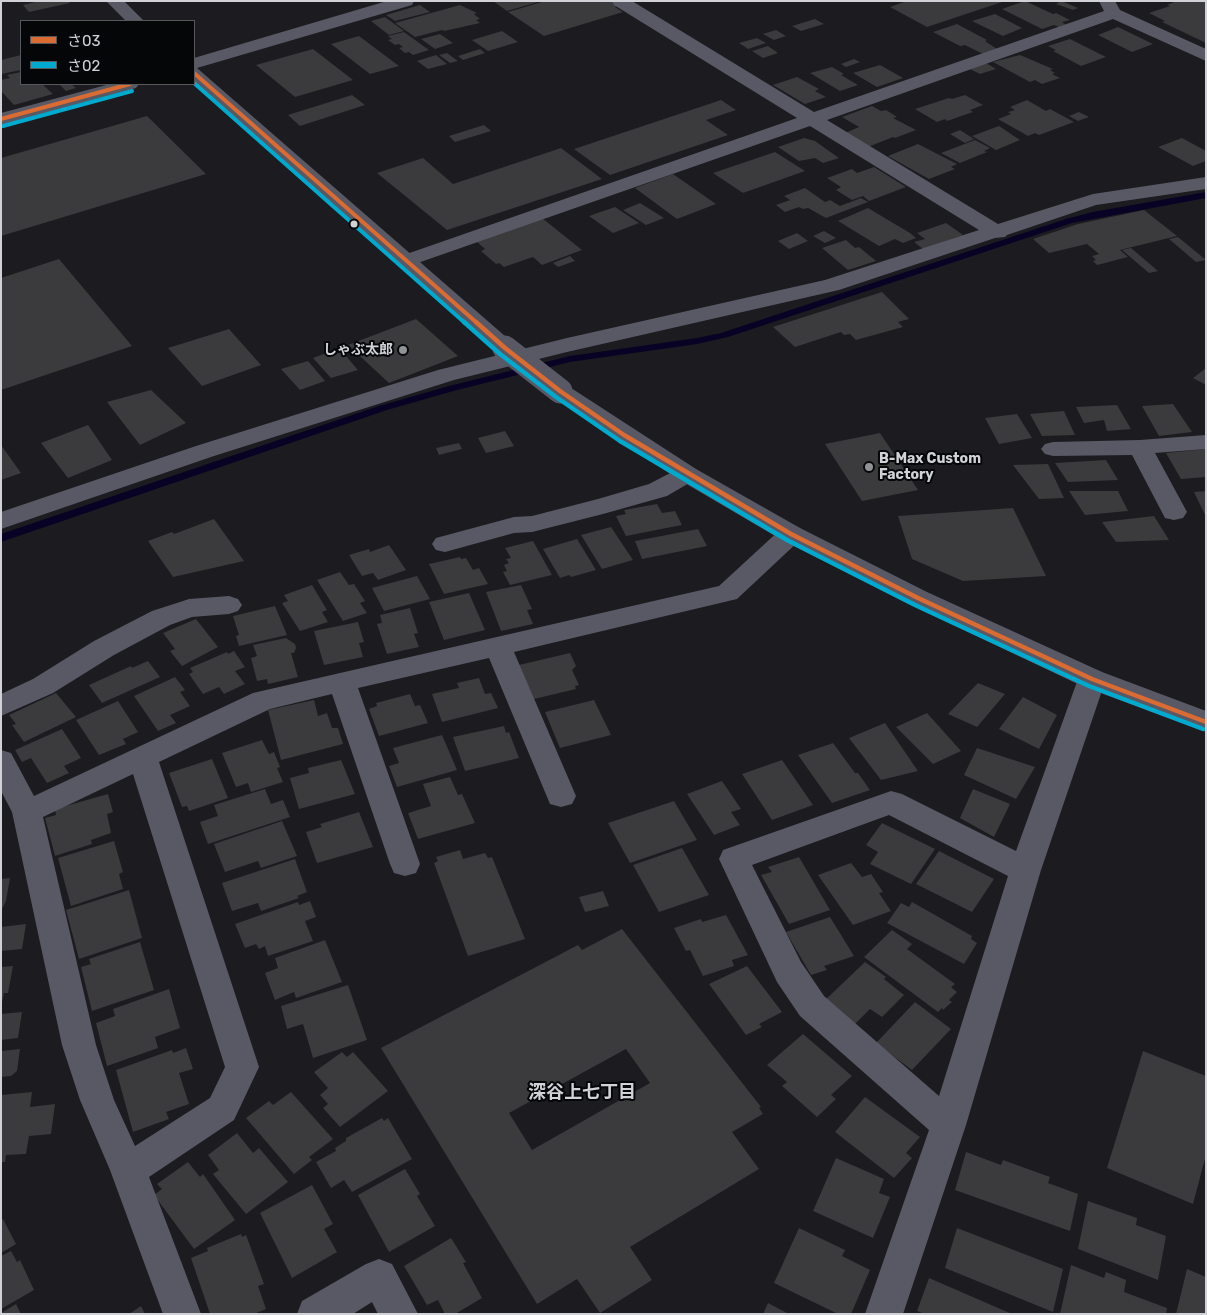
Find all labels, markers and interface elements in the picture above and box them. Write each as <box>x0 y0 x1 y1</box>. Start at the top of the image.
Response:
legend <box>20 20 195 85</box>
text: さ03 <box>67 32 101 50</box>
text: さ02 <box>67 57 100 75</box>
unlabelled marker <box>349 219 359 229</box>
place label: しゃぶ太郎 <box>323 342 393 358</box>
marker: しゃぶ太郎 <box>397 344 409 356</box>
place label: B-Max Custom Factory <box>879 451 981 484</box>
marker: B-Max Custom Factory <box>863 461 875 473</box>
district label: 深谷上七丁目 <box>528 1082 636 1104</box>

